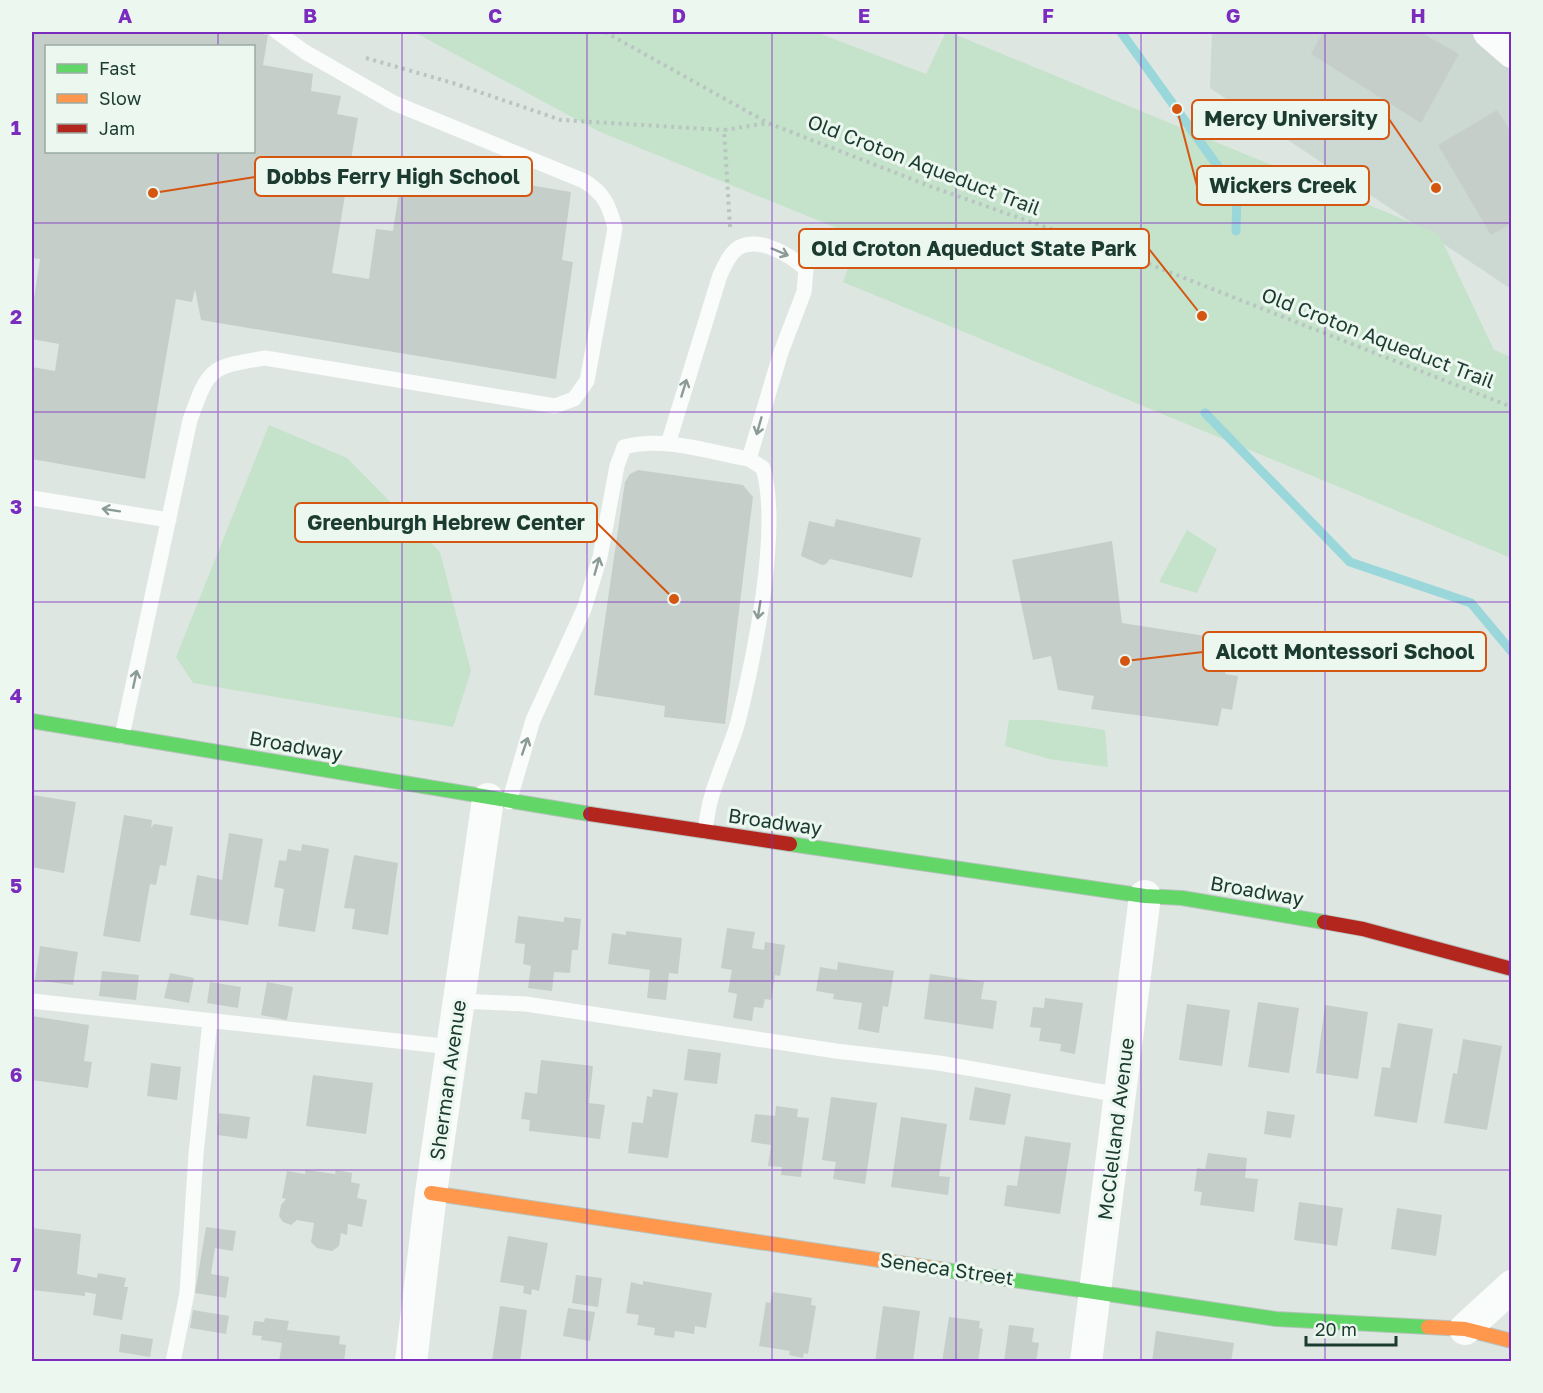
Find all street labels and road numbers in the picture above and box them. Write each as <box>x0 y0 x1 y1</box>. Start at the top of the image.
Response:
street label: Old Croton Aqueduct Trail <box>804 109 1044 220</box>
street label: Old Croton Aqueduct Trail <box>1258 282 1498 393</box>
street label: Broadway <box>248 725 345 765</box>
street label: Broadway <box>727 803 824 839</box>
street label: Broadway <box>1209 870 1306 910</box>
street label: Sherman Avenue <box>424 998 470 1161</box>
street label: McClelland Avenue <box>1092 1036 1138 1222</box>
street label: Seneca Street <box>879 1247 1016 1289</box>

